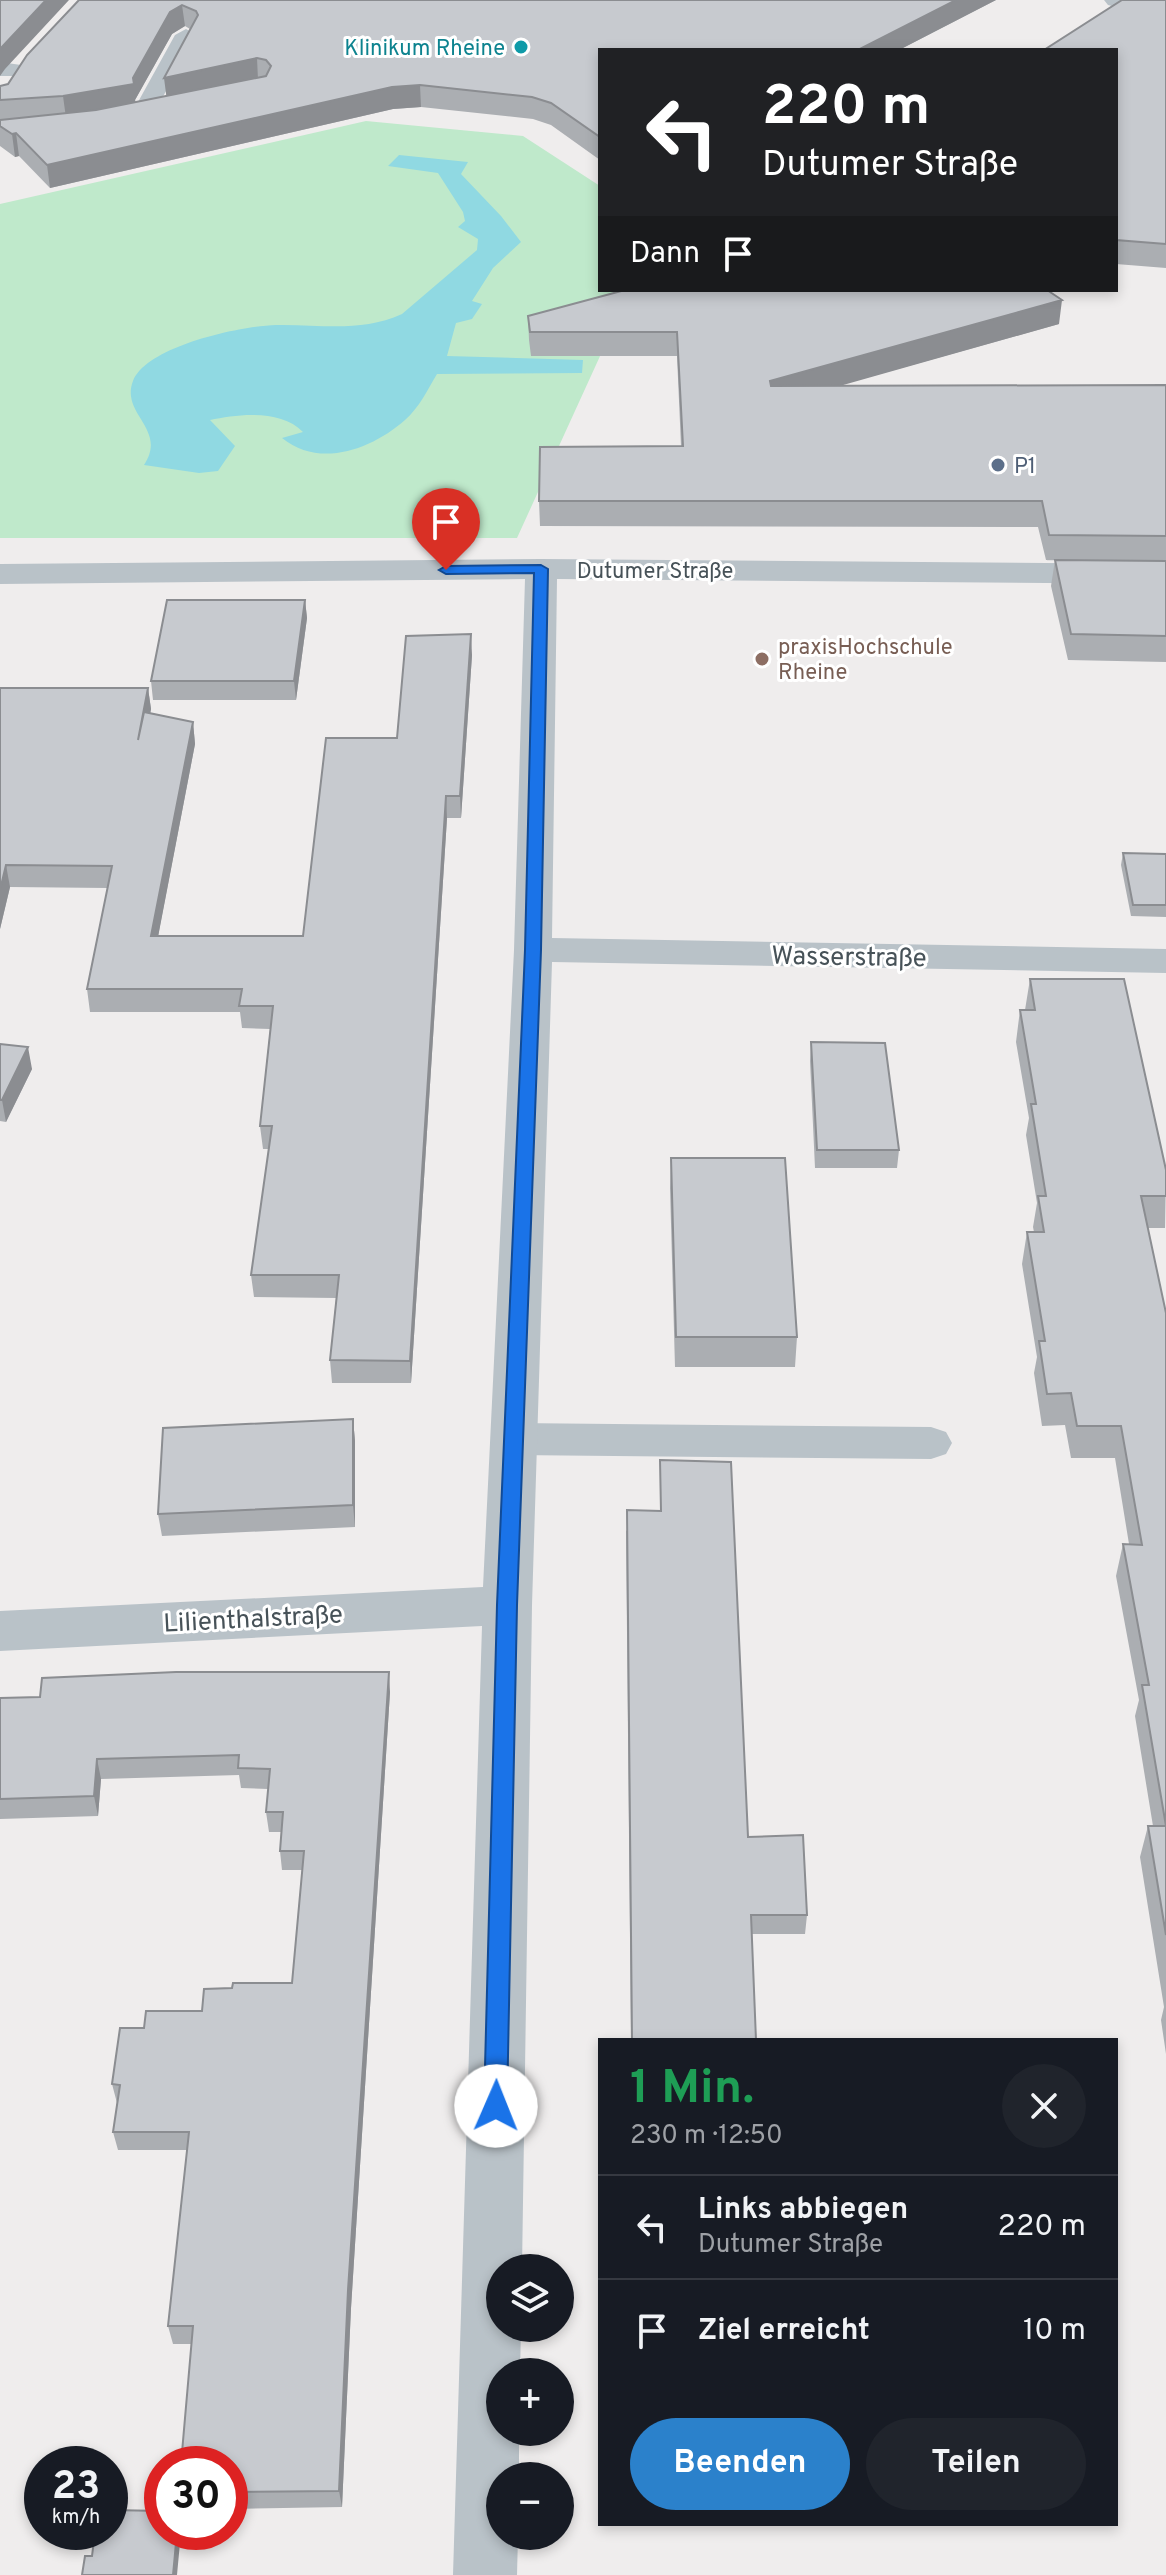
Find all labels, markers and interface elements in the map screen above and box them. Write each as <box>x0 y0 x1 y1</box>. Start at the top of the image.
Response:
place label: Klinikum Rheine <box>344 36 505 63</box>
marker: Klinikum Rheine <box>512 38 530 56</box>
text: 220 m <box>762 74 930 144</box>
icon: left <box>630 80 734 184</box>
text: Dutumer Straße <box>762 143 1018 189</box>
icon: arrive <box>716 232 760 276</box>
text: Dann <box>630 236 700 273</box>
place label: P1 <box>1014 454 1036 481</box>
marker: P1 <box>989 456 1007 474</box>
pin <box>412 488 480 570</box>
icon: arrive <box>424 500 468 544</box>
street label: Dutumer Straße <box>577 559 733 586</box>
place label: praxisHochschule Rheine <box>778 635 953 687</box>
marker: praxisHochschule Rheine <box>753 650 771 668</box>
street label: Wasserstraße <box>771 941 927 976</box>
street label: Lilienthalstraße <box>162 1599 344 1642</box>
text: 1 Min. <box>630 2060 754 2120</box>
position arrow <box>454 2064 538 2148</box>
button: close <box>1002 2064 1086 2148</box>
text: 230 m · 12:50 <box>630 2120 783 2153</box>
text: Links abbiegen <box>698 2192 908 2229</box>
icon: left <box>630 2205 674 2249</box>
text: 220 m <box>998 2209 1086 2246</box>
text: Dutumer Straße <box>698 2229 883 2262</box>
map controls <box>486 2254 574 2550</box>
button: layers <box>486 2254 574 2342</box>
icon: arrive <box>630 2309 674 2353</box>
text: Ziel erreicht <box>698 2313 870 2350</box>
text: 10 m <box>1023 2313 1086 2350</box>
button: + <box>486 2358 574 2446</box>
button: Beenden <box>630 2418 850 2510</box>
button: Teilen <box>866 2418 1086 2510</box>
speed limit sign: 30 <box>144 2446 248 2550</box>
button: − <box>486 2462 574 2550</box>
text: 23 <box>52 2463 100 2513</box>
text: km/h <box>52 2505 100 2531</box>

